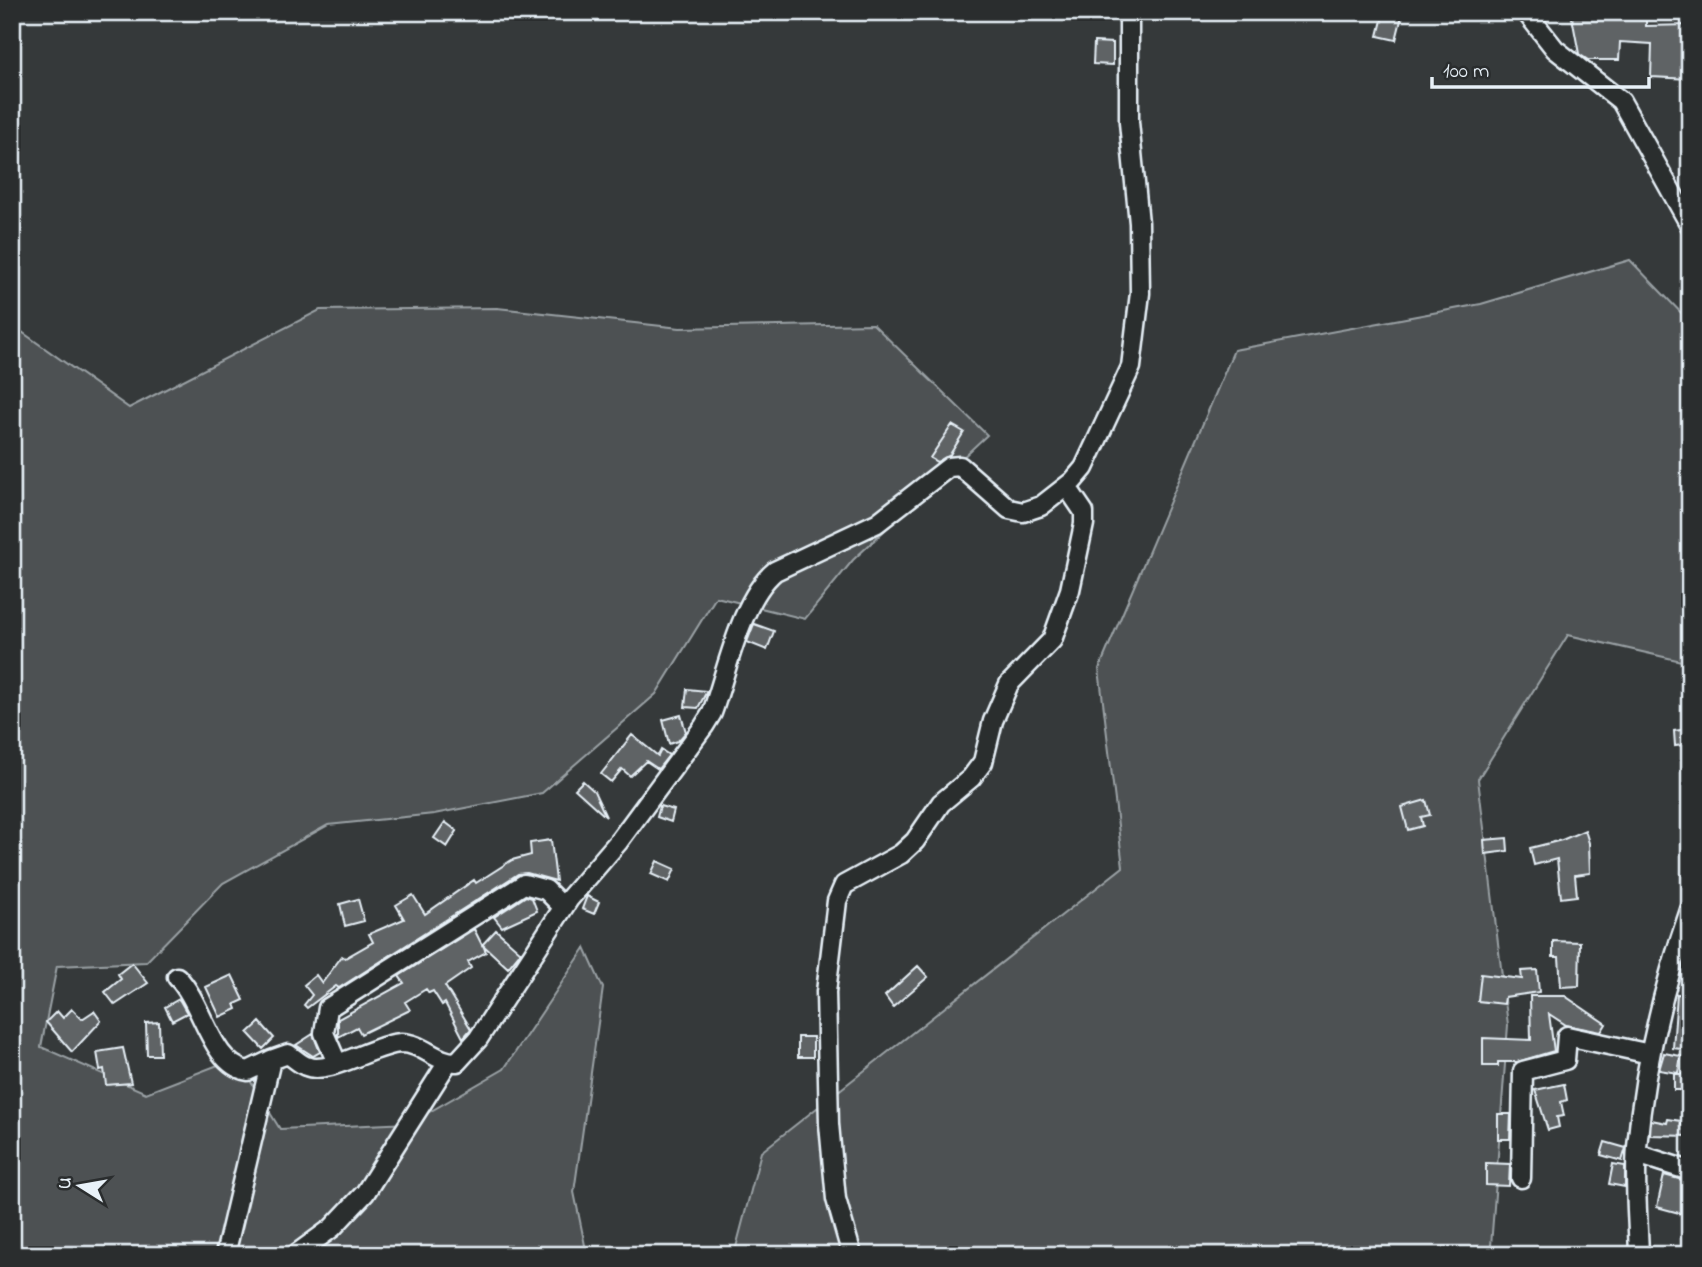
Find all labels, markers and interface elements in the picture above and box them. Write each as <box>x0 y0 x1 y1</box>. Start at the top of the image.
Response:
scale bar <box>1432 46 1650 90</box>
text: 100 m <box>1443 57 1489 87</box>
north arrow <box>46 1152 116 1222</box>
text: U <box>51 1175 80 1192</box>

